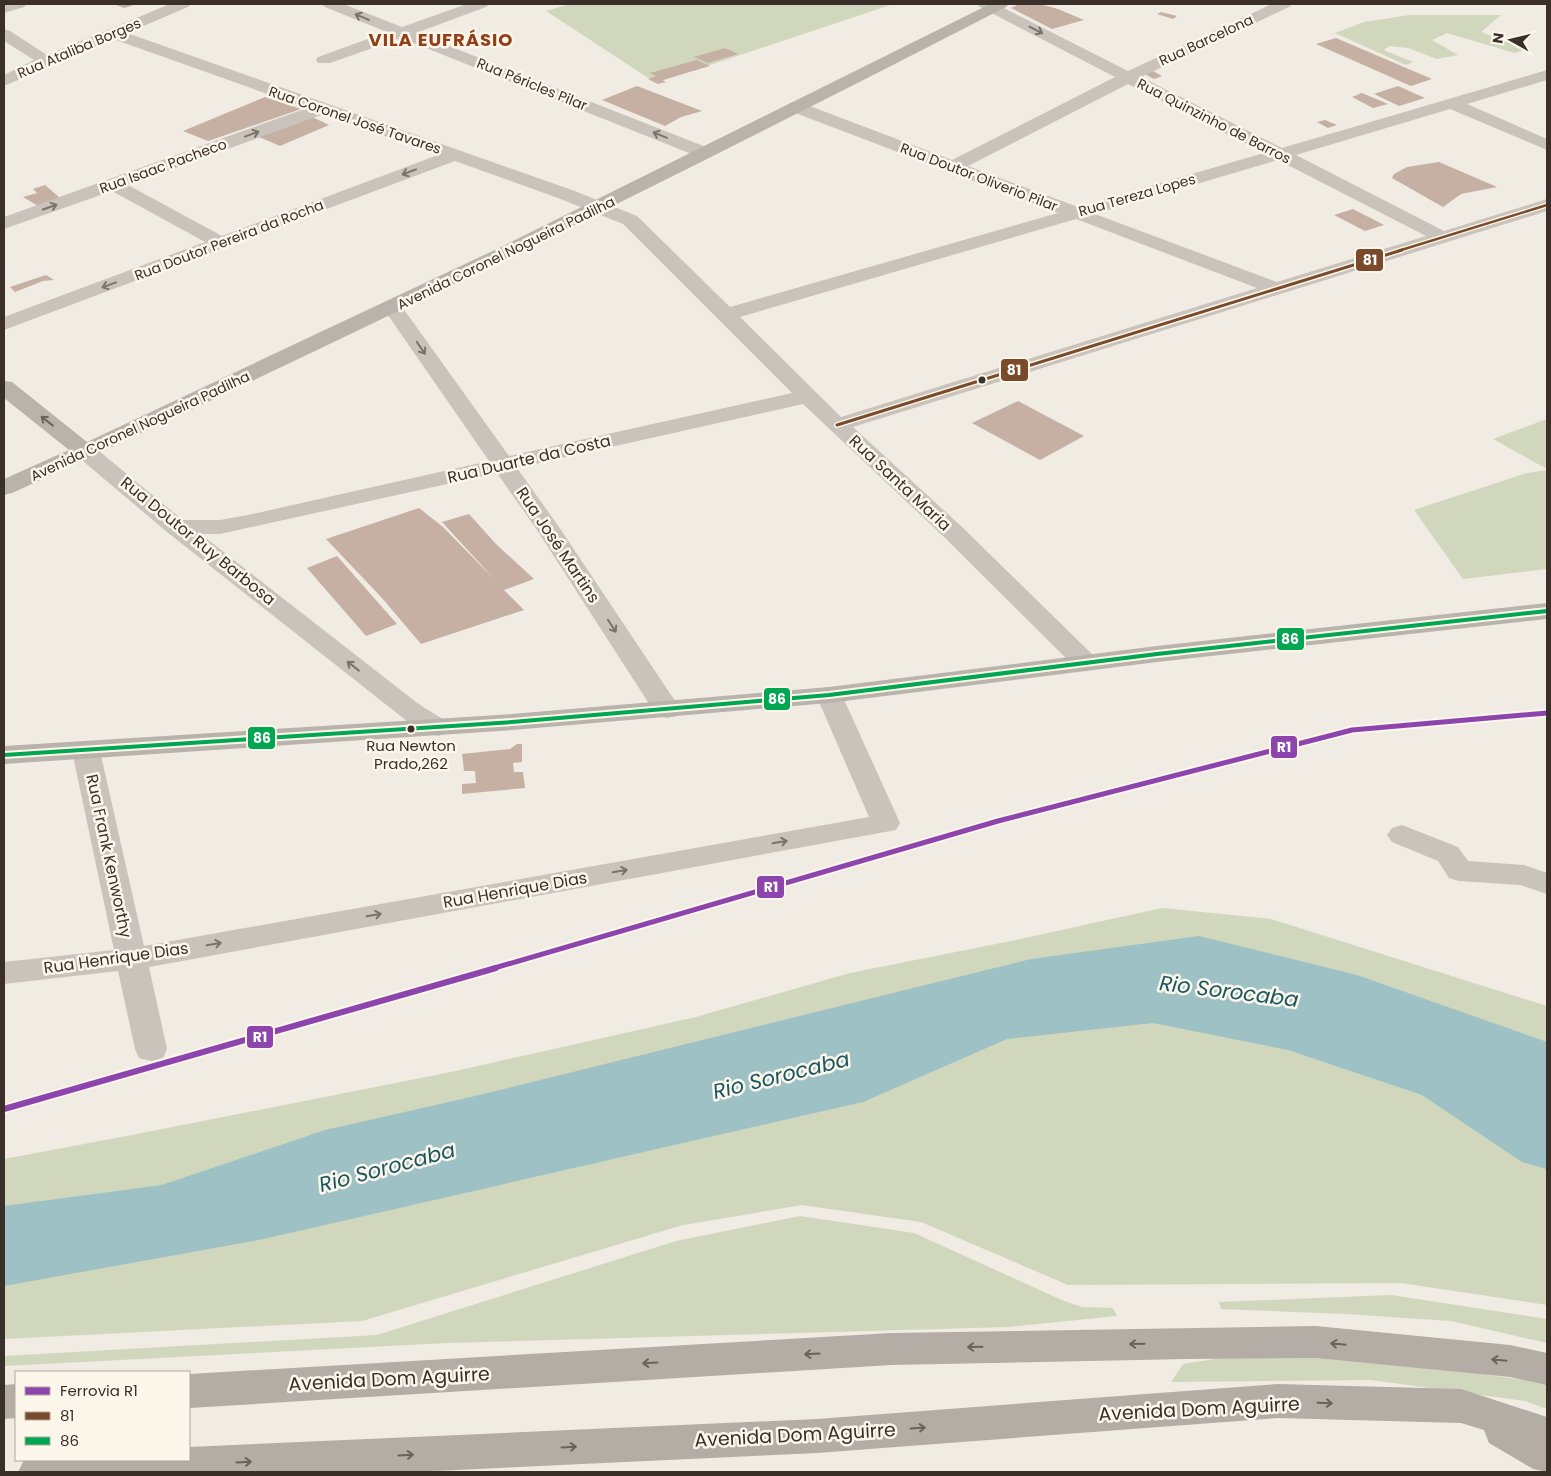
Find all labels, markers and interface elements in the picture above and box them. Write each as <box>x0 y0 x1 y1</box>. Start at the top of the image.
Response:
street label: Rua Barcelona <box>1156 9 1256 71</box>
one-way arrow <box>355 12 370 22</box>
street label: Rua Ataliba Borges <box>14 13 144 83</box>
north arrow <box>1486 15 1536 65</box>
one-way arrow <box>1029 25 1044 35</box>
district label: VILA EUFRÁSIO <box>369 27 513 52</box>
text: N <box>1487 32 1509 45</box>
street label: Rua Péricles Pilar <box>474 53 590 115</box>
street label: Rua Quinzinho de Barros <box>1134 73 1294 169</box>
street label: Rua Coronel José Tavares <box>266 81 444 159</box>
one-way arrow <box>244 129 259 138</box>
one-way arrow <box>653 130 668 139</box>
street label: Rua Isaac Pacheco <box>97 134 229 198</box>
street label: Rua Doutor Oliverio Pilar <box>897 138 1061 216</box>
one-way arrow <box>402 168 417 177</box>
street label: Rua Tereza Lopes <box>1076 169 1198 221</box>
street label: Avenida Coronel Nogueira Padilha <box>394 191 618 315</box>
street label: Rua Doutor Pereira da Rocha <box>132 195 326 285</box>
one-way arrow <box>41 202 57 211</box>
line badge: 81 <box>1355 248 1384 272</box>
text: 81 <box>1363 250 1377 270</box>
one-way arrow <box>102 281 117 290</box>
one-way arrow <box>416 341 426 355</box>
line badge: 81 <box>1000 358 1029 382</box>
text: 81 <box>1007 360 1021 380</box>
street label: Avenida Coronel Nogueira Padilha <box>27 366 253 486</box>
unlabelled marker <box>977 375 987 385</box>
one-way arrow <box>41 416 54 427</box>
street label: Rua Duarte da Costa <box>445 429 613 489</box>
street label: Rua Santa Maria <box>844 430 956 536</box>
street label: Rua Doutor Ruy Barbosa <box>116 471 280 611</box>
street label: Rua José Martins <box>511 483 605 607</box>
one-way arrow <box>608 619 618 633</box>
line badge: 86 <box>1276 627 1305 651</box>
text: 86 <box>1281 629 1299 649</box>
one-way arrow <box>347 660 360 671</box>
line badge: 86 <box>763 687 791 711</box>
text: 86 <box>768 689 786 709</box>
marker: Rua Newton Prado,262 <box>406 724 416 734</box>
line badge: 86 <box>247 726 276 750</box>
text: 86 <box>253 728 271 748</box>
place label: Rua Newton Prado,262 <box>366 735 456 774</box>
line badge: R1 <box>1270 735 1298 759</box>
text: R1 <box>1277 737 1291 757</box>
street label: Rua Frank Kenworthy <box>80 772 138 940</box>
one-way arrow <box>771 837 787 846</box>
one-way arrow <box>611 865 627 875</box>
street label: Rua Henrique Dias <box>441 866 589 914</box>
line badge: R1 <box>756 875 785 899</box>
text: R1 <box>764 877 778 897</box>
one-way arrow <box>365 910 381 920</box>
street label: Rua Henrique Dias <box>42 936 190 980</box>
one-way arrow <box>205 938 221 948</box>
water label: Rio Sorocaba <box>1158 968 1300 1014</box>
line badge: R1 <box>246 1025 274 1049</box>
text: R1 <box>253 1027 267 1047</box>
water label: Rio Sorocaba <box>710 1044 852 1106</box>
water label: Rio Sorocaba <box>316 1135 458 1199</box>
one-way arrow <box>1129 1339 1146 1349</box>
one-way arrow <box>1330 1339 1346 1349</box>
one-way arrow <box>967 1342 983 1352</box>
one-way arrow <box>805 1349 821 1358</box>
one-way arrow <box>1492 1356 1508 1365</box>
one-way arrow <box>642 1359 658 1368</box>
street label: Avenida Dom Aguirre <box>288 1360 490 1398</box>
legend <box>15 1371 190 1461</box>
text: Ferrovia R1 <box>60 1380 138 1401</box>
street label: Avenida Dom Aguirre <box>1098 1390 1300 1428</box>
one-way arrow <box>1317 1398 1333 1407</box>
text: 81 <box>60 1405 74 1426</box>
street label: Avenida Dom Aguirre <box>694 1416 896 1454</box>
one-way arrow <box>910 1423 926 1433</box>
text: 86 <box>60 1430 79 1451</box>
one-way arrow <box>560 1442 576 1452</box>
one-way arrow <box>398 1450 414 1459</box>
one-way arrow <box>236 1458 252 1467</box>

